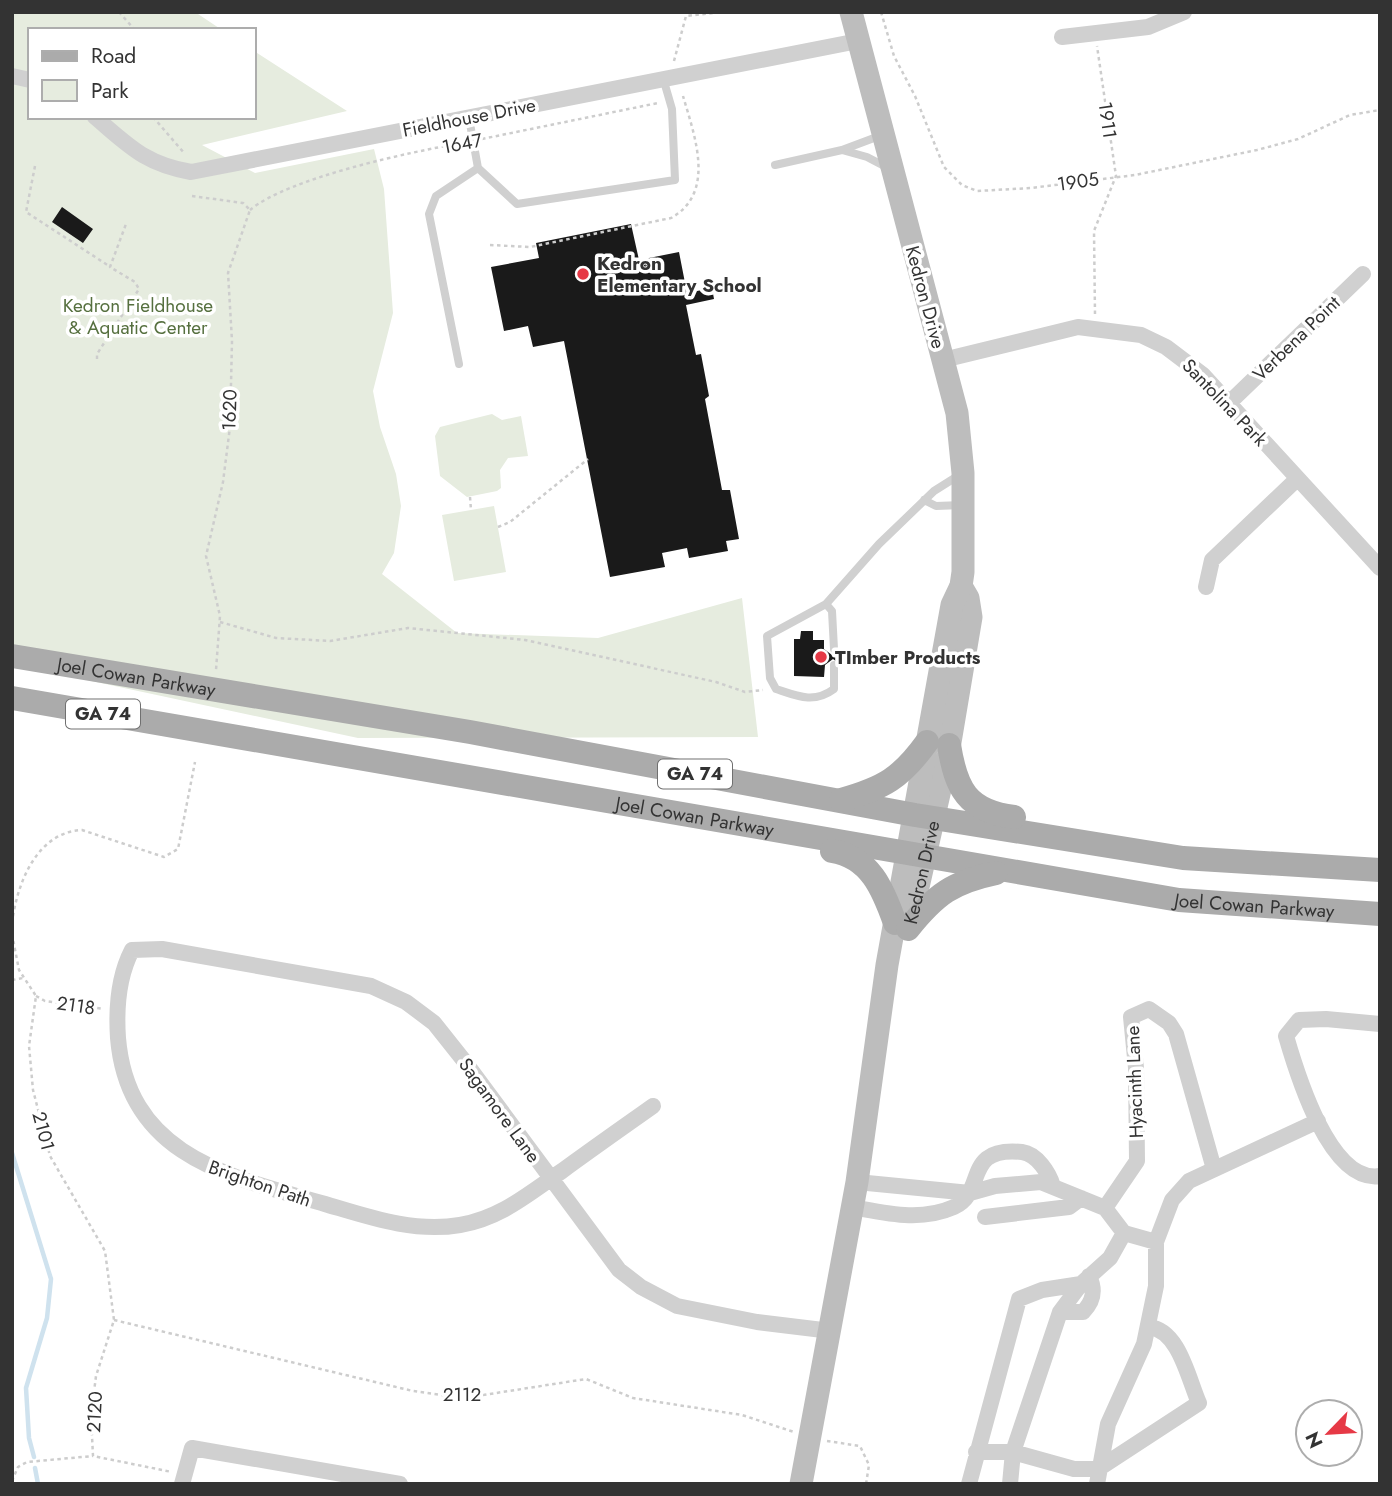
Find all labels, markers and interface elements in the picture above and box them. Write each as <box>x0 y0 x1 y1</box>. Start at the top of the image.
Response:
legend <box>28 28 256 119</box>
text: Road <box>91 41 136 71</box>
text: Park <box>91 76 129 106</box>
street label: Fieldhouse Drive <box>400 91 538 144</box>
street label: 1911 <box>1092 100 1123 140</box>
street label: 1647 <box>440 126 485 161</box>
street label: 1905 <box>1056 165 1101 198</box>
street label: Kedron Drive <box>899 243 952 352</box>
place label: Kedron Elementary School <box>597 250 762 299</box>
marker: Kedron Elementary School <box>575 266 591 282</box>
street label: Verbena Point <box>1247 289 1346 387</box>
park label: Kedron Fieldhouse & Aquatic Center <box>63 292 213 341</box>
street label: Santolina Park <box>1176 353 1274 453</box>
street label: 1620 <box>215 389 244 431</box>
place label: TImber Products <box>835 644 981 671</box>
marker: TImber Products <box>813 649 829 665</box>
street label: Joel Cowan Parkway <box>52 650 218 704</box>
road number: GA 74 <box>66 700 140 728</box>
road number: GA 74 <box>658 760 732 788</box>
street label: Joel Cowan Parkway <box>611 789 777 844</box>
street label: Kedron Drive <box>897 818 947 927</box>
street label: Joel Cowan Parkway <box>1169 886 1336 925</box>
street label: 2118 <box>55 989 97 1022</box>
street label: Hyacinth Lane <box>1119 1025 1150 1139</box>
street label: Sagamore Lane <box>452 1052 547 1169</box>
street label: 2101 <box>25 1109 62 1154</box>
street label: Brighton Path <box>205 1153 315 1214</box>
street label: 2112 <box>443 1381 481 1408</box>
street label: 2120 <box>80 1391 109 1433</box>
north arrow <box>1294 1398 1364 1468</box>
text: N <box>1299 1427 1329 1453</box>

